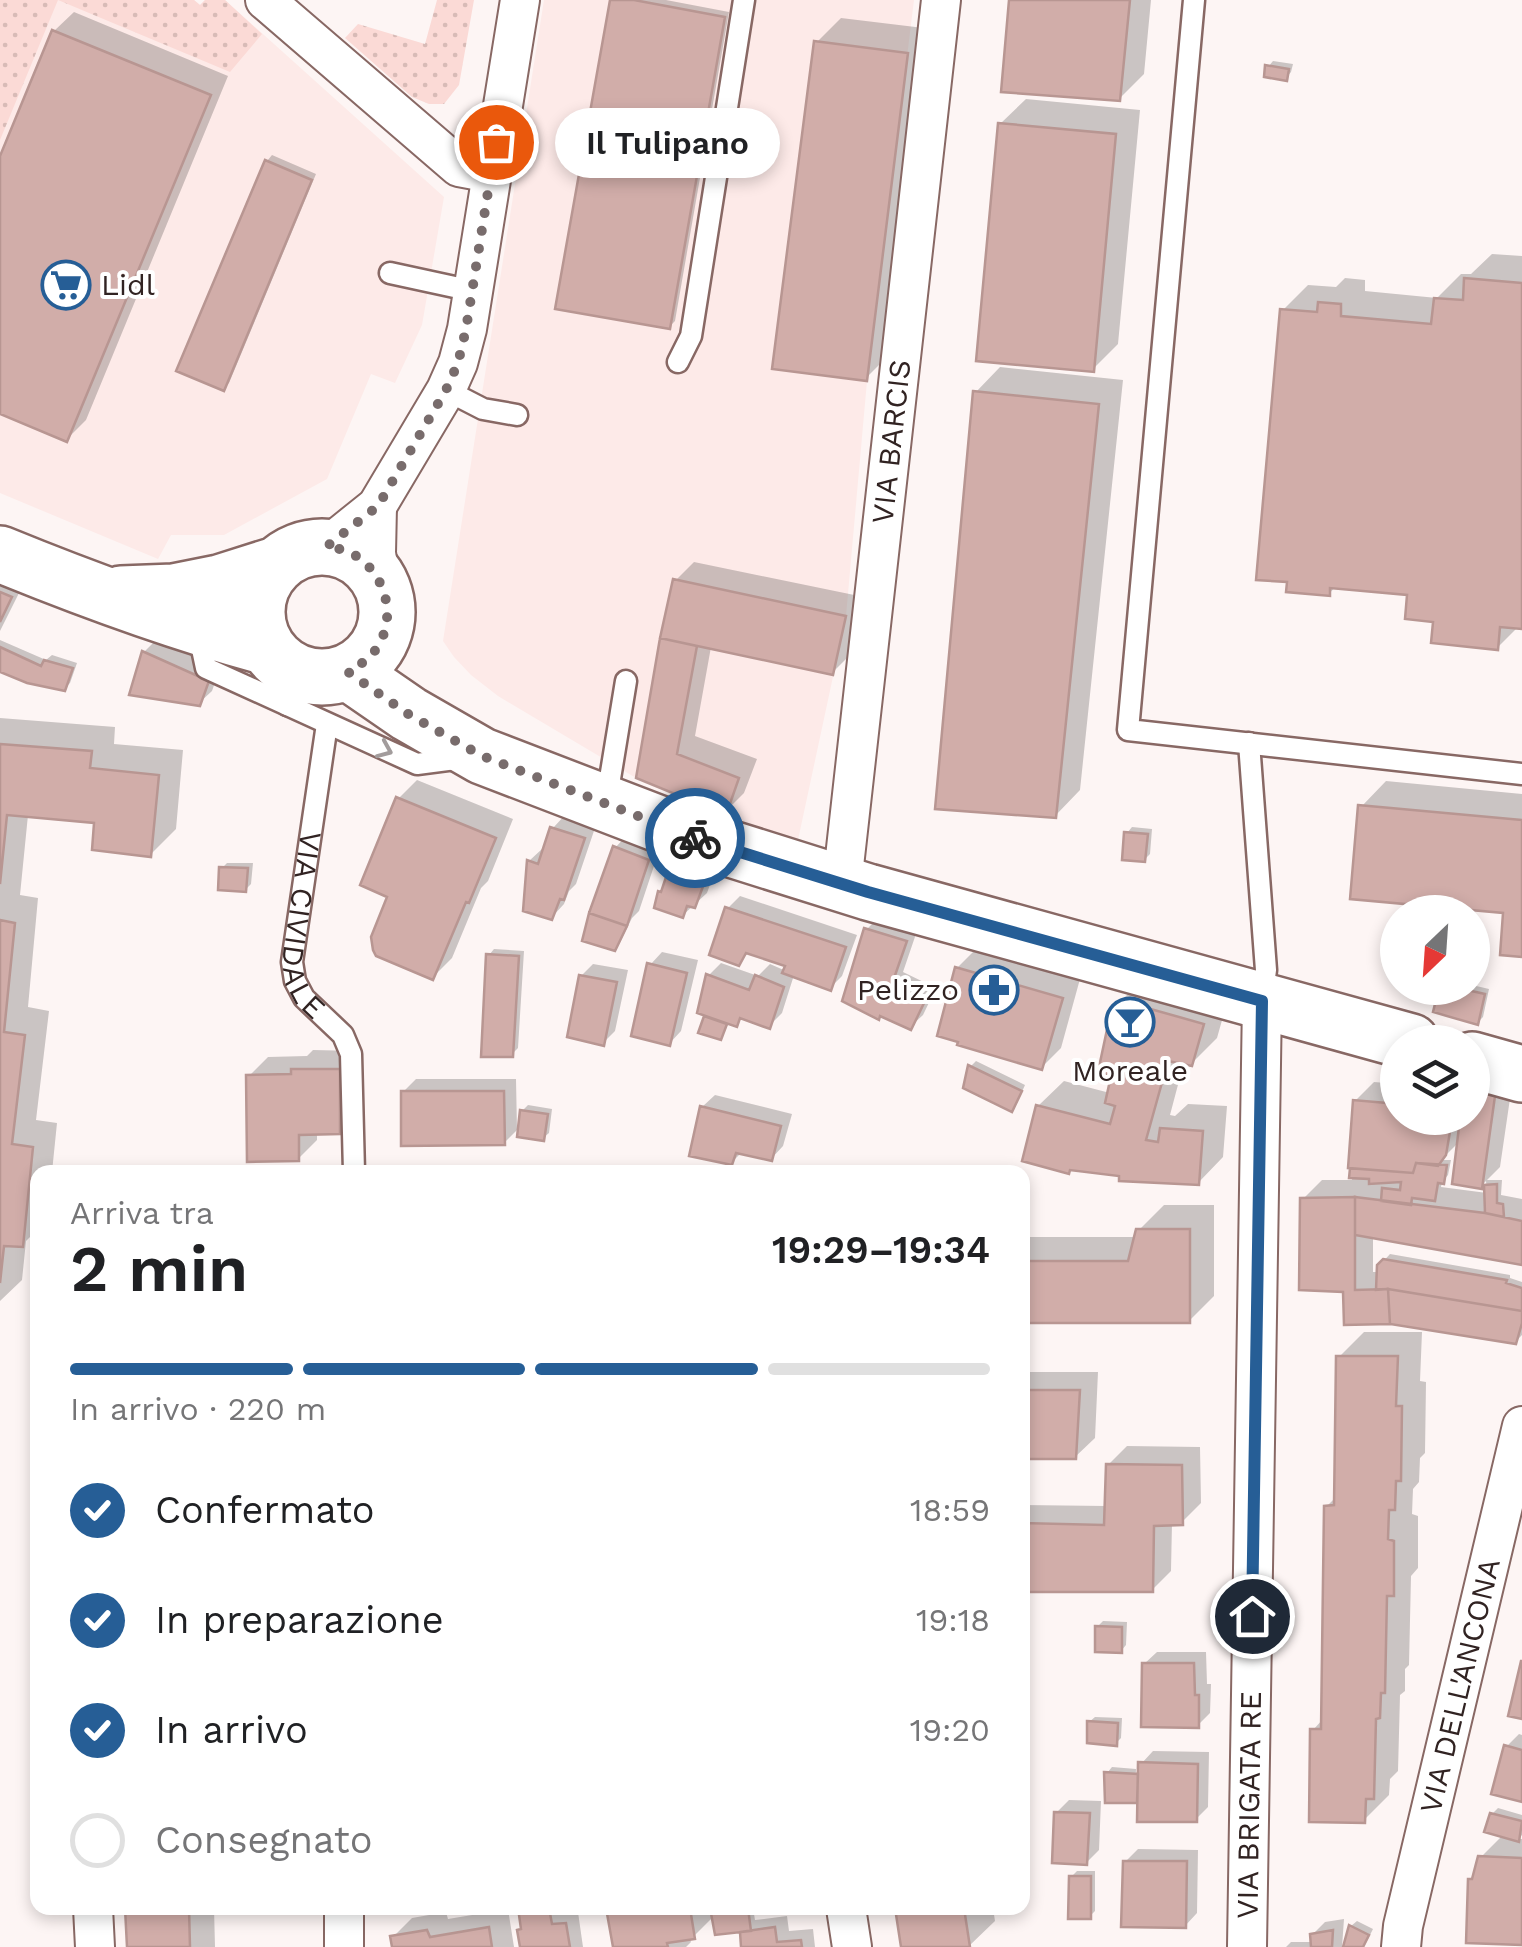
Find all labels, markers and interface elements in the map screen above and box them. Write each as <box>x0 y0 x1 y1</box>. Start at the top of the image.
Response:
pin <box>454 100 539 185</box>
callout: Il Tulipano <box>556 107 781 177</box>
icon: bag <box>469 115 524 170</box>
text: Il Tulipano <box>586 124 749 162</box>
supermarket icon: Lidl <box>40 259 92 311</box>
place label: Lidl <box>101 267 155 302</box>
street label: VIA BARCIS <box>864 358 918 526</box>
one-way arrow <box>375 738 393 758</box>
courier <box>645 788 745 888</box>
icon: bike <box>668 811 723 866</box>
street label: VIA CIVIDALE <box>275 829 333 1026</box>
north arrow <box>1380 895 1490 1005</box>
map controls <box>1380 895 1490 1135</box>
pharmacy icon: Pelizzo <box>968 964 1020 1016</box>
place label: Pelizzo <box>857 972 959 1007</box>
bar icon: Moreale <box>1104 996 1156 1048</box>
button: layers <box>1380 1025 1490 1135</box>
place label: Moreale <box>1072 1053 1188 1088</box>
text: Arriva tra <box>70 1194 214 1232</box>
text: 19:29–19:34 <box>772 1228 990 1272</box>
text: 2 min <box>70 1231 248 1307</box>
text: In arrivo · 220 m <box>70 1390 326 1428</box>
icon: check <box>70 1483 125 1538</box>
text: Confermato <box>155 1488 375 1532</box>
text: 18:59 <box>910 1491 990 1529</box>
street label: VIA DELL'ANCONA <box>1412 1555 1507 1817</box>
pin <box>1210 1574 1295 1659</box>
icon: home <box>1225 1589 1280 1644</box>
icon: check <box>70 1593 125 1648</box>
text: In preparazione <box>155 1598 444 1642</box>
text: 19:18 <box>916 1601 990 1639</box>
street label: VIA BRIGATA RE <box>1229 1691 1268 1919</box>
icon: check <box>70 1703 125 1758</box>
text: In arrivo <box>155 1708 308 1752</box>
text: 19:20 <box>910 1711 990 1749</box>
text: Consegnato <box>155 1818 373 1862</box>

